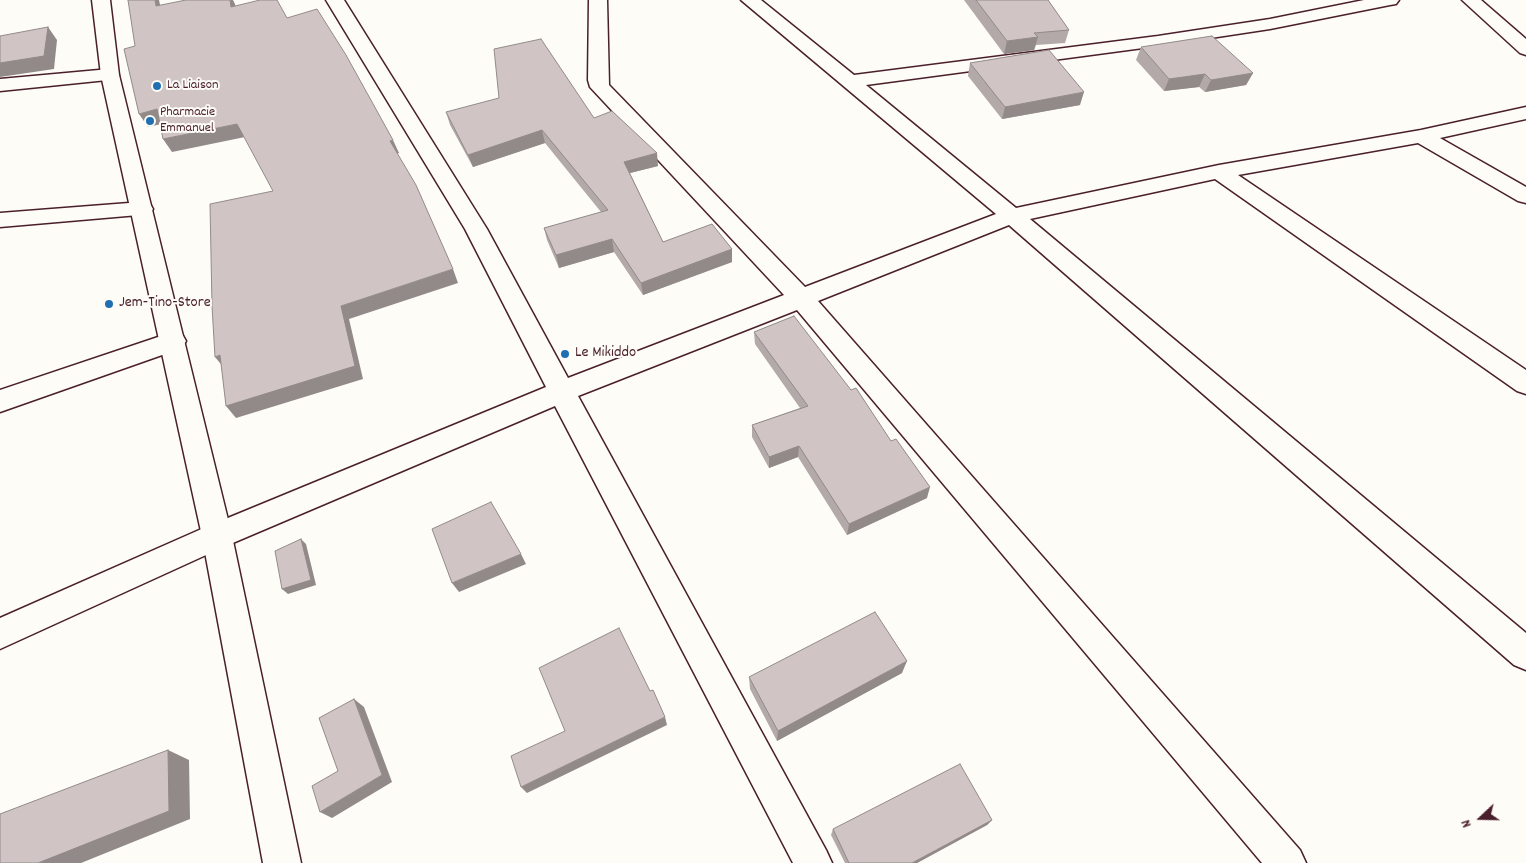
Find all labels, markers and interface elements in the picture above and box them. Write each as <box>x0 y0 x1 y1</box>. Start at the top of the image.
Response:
place label: La Liaison <box>167 78 219 94</box>
marker: La Liaison <box>151 80 163 92</box>
place label: Pharmacie Emmanuel <box>160 105 215 138</box>
marker: Pharmacie Emmanuel <box>144 115 156 127</box>
place label: Jem-Tino-Store <box>119 294 211 314</box>
marker: Jem-Tino-Store <box>103 298 115 310</box>
place label: Le Mikiddo <box>575 344 636 364</box>
marker: Le Mikiddo <box>559 348 571 360</box>
north arrow <box>1456 793 1506 843</box>
text: N <box>1456 817 1478 830</box>

